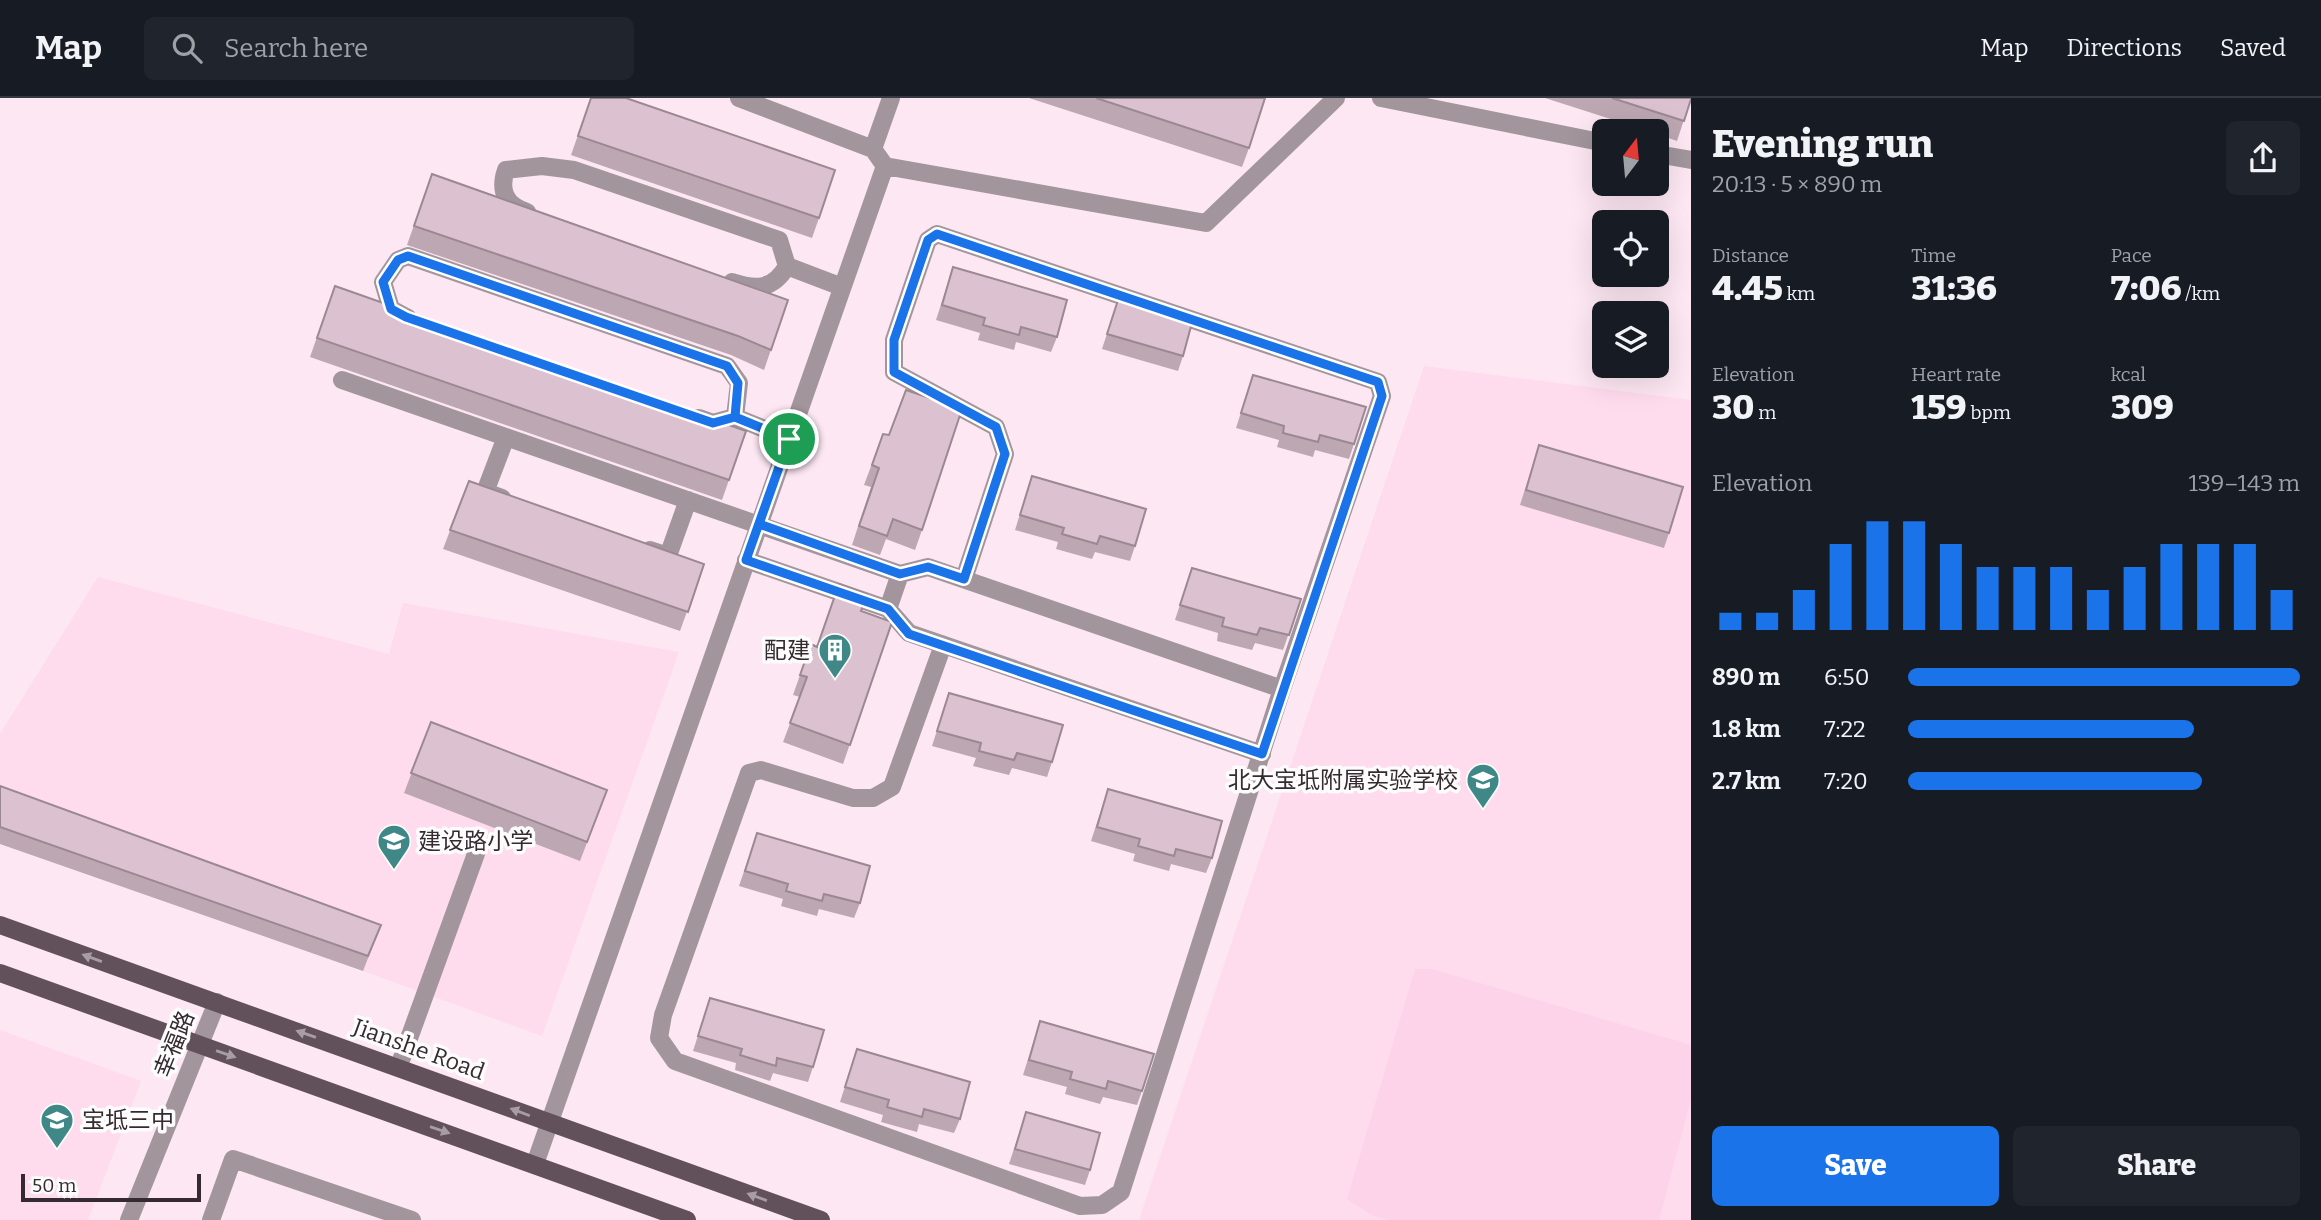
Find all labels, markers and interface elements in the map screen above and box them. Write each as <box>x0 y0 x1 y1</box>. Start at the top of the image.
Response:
search box <box>144 17 634 80</box>
text: Map <box>35 28 102 68</box>
icon: search <box>168 29 206 67</box>
text: Search here <box>224 33 368 64</box>
text: Map <box>1980 34 2029 62</box>
text: Directions <box>2067 34 2182 62</box>
text: Saved <box>2220 34 2286 62</box>
north arrow <box>1592 119 1670 196</box>
map controls <box>1592 119 1669 378</box>
text: Evening run <box>1712 121 1933 167</box>
button: share <box>2226 121 2300 195</box>
text: 20:13 · 5 × 890 m <box>1712 170 1882 198</box>
button: locate <box>1592 210 1669 287</box>
text: Distance <box>1712 244 1789 267</box>
text: Time <box>1911 244 1956 267</box>
text: Pace <box>2111 244 2152 267</box>
text: 4.45 <box>1712 267 1783 309</box>
text: 31:36 <box>1911 267 1997 309</box>
text: 7:06 <box>2111 267 2181 309</box>
text: km <box>1783 282 1815 305</box>
text: /km <box>2181 282 2220 305</box>
button: layers <box>1592 301 1669 378</box>
text: Elevation <box>1712 363 1795 386</box>
text: Heart rate <box>1911 363 2001 386</box>
text: kcal <box>2111 363 2146 386</box>
text: 30 <box>1712 386 1754 428</box>
text: 159 <box>1911 386 1967 428</box>
text: 309 <box>2111 386 2174 428</box>
text: m <box>1754 401 1776 424</box>
text: bpm <box>1967 401 2011 424</box>
pin <box>759 409 819 469</box>
icon: arrive <box>770 420 808 458</box>
text: Elevation <box>1712 469 1812 497</box>
text: 139–143 m <box>2188 469 2300 497</box>
building icon: 配建 <box>816 631 854 680</box>
place label: 配建 <box>764 636 810 664</box>
text: 890 m <box>1712 663 1780 691</box>
text: 6:50 <box>1824 663 1869 691</box>
text: 1.8 km <box>1712 715 1781 743</box>
text: 7:22 <box>1824 715 1865 743</box>
school or university icon: 北大宝坻附属实验学校 <box>1464 761 1502 810</box>
place label: 北大宝坻附属实验学校 <box>1228 766 1458 794</box>
text: 2.7 km <box>1712 767 1781 795</box>
text: 7:20 <box>1824 767 1868 795</box>
school or university icon: 建设路小学 <box>375 822 413 871</box>
place label: 建设路小学 <box>418 827 533 855</box>
one-way arrow <box>81 952 102 963</box>
street label: 幸福路 <box>148 1007 200 1081</box>
street label: Jianshe Road <box>348 1012 489 1086</box>
one-way arrow <box>296 1028 317 1039</box>
one-way arrow <box>215 1049 236 1060</box>
school or university icon: 宝坻三中 <box>38 1101 76 1150</box>
place label: 宝坻三中 <box>82 1106 174 1134</box>
one-way arrow <box>509 1106 530 1117</box>
one-way arrow <box>430 1125 451 1136</box>
button: Save <box>1712 1126 1999 1206</box>
button: Share <box>2013 1126 2300 1206</box>
scale bar <box>21 1171 201 1203</box>
text: 50 m <box>32 1174 76 1197</box>
one-way arrow <box>746 1191 767 1202</box>

